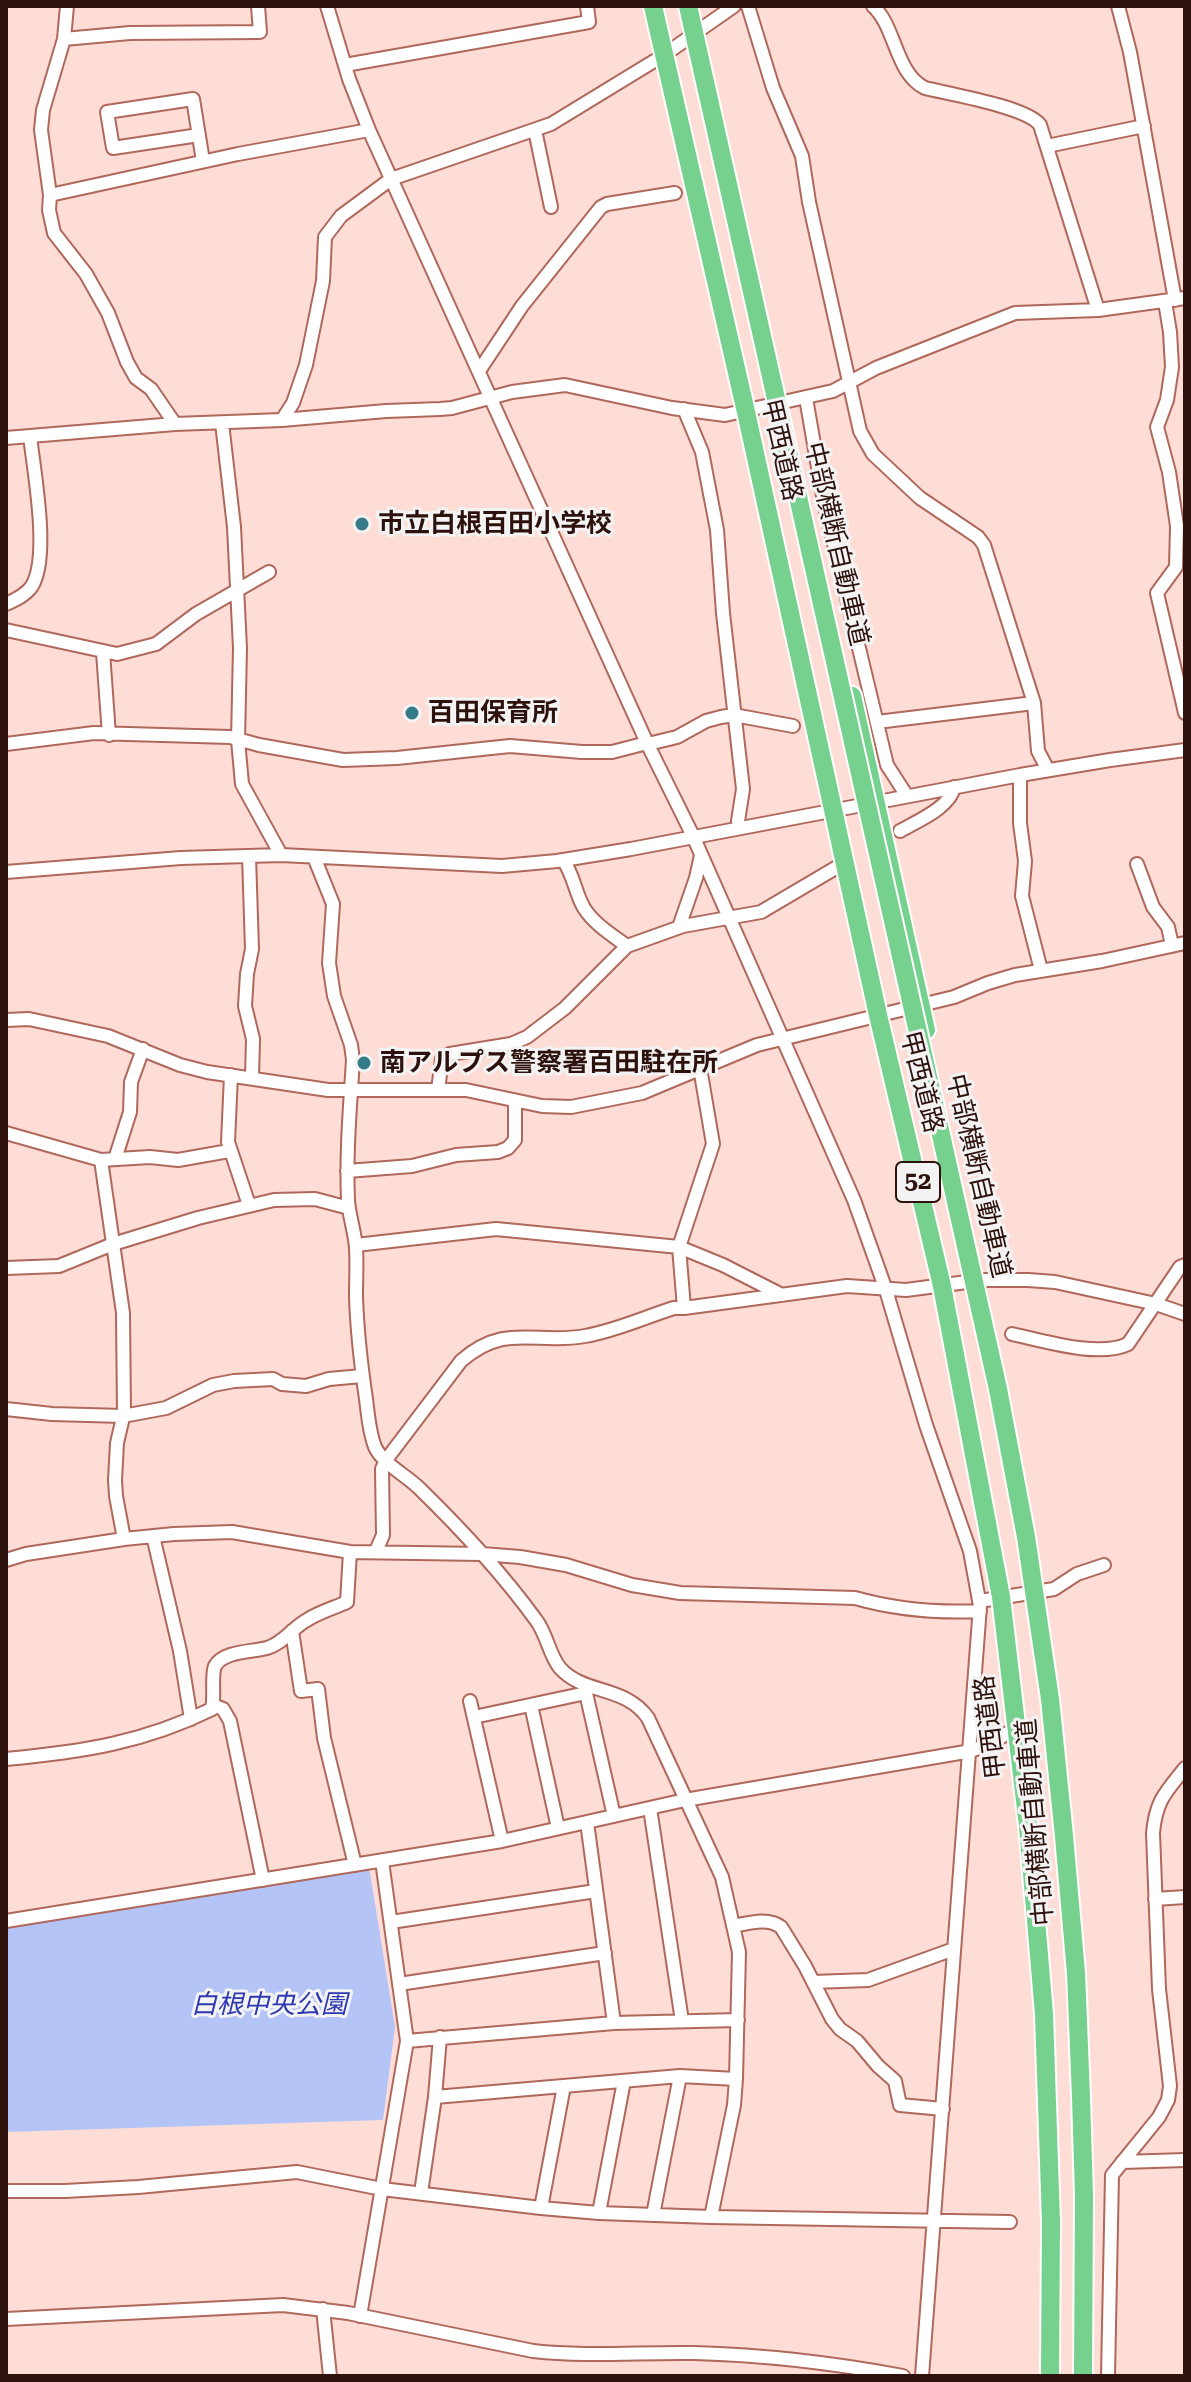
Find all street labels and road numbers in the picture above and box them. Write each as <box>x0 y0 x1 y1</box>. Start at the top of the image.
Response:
street label: 甲西道路 <box>754 396 808 504</box>
street label: 中部横断自動車道 <box>797 439 875 649</box>
street label: 甲西道路 <box>893 1028 949 1136</box>
street label: 中部横断自動車道 <box>939 1071 1017 1281</box>
road number: 52 <box>896 1162 940 1202</box>
street label: 甲西道路 <box>969 1673 1013 1781</box>
street label: 中部横断自動車道 <box>1011 1717 1061 1927</box>

